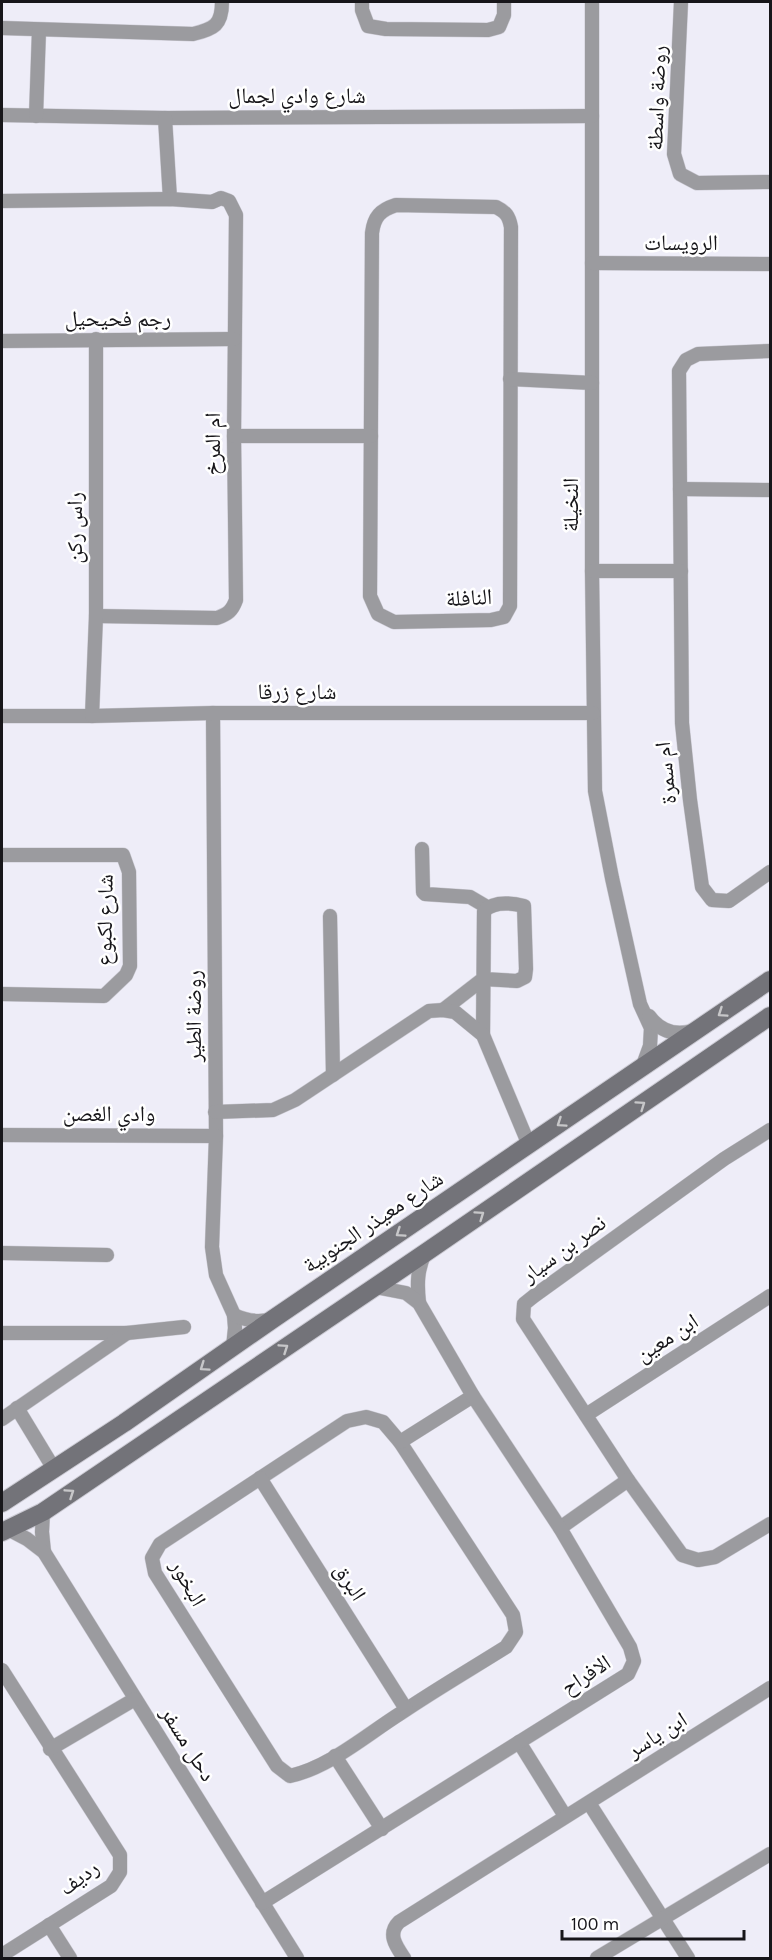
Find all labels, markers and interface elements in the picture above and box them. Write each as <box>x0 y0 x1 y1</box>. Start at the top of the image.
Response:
street label: روضة واسطة <box>642 45 672 151</box>
street label: شارع وادي لجمال <box>228 83 366 113</box>
street label: الرويسات <box>644 230 718 256</box>
street label: رجم فحيحيل <box>65 306 171 333</box>
street label: ام المرخ <box>200 412 227 476</box>
street label: النخيلة <box>558 478 584 532</box>
street label: راس ركن <box>62 492 88 564</box>
street label: النافلة <box>445 584 493 612</box>
street label: شارع زرقا <box>258 679 336 705</box>
street label: ام سمرة <box>650 740 683 806</box>
street label: شارع لكبوع <box>91 874 119 966</box>
street label: روضة الطير <box>181 970 207 1063</box>
one-way arrow <box>718 1006 729 1017</box>
street label: وادي الغصن <box>63 1101 155 1131</box>
one-way arrow <box>634 1101 645 1112</box>
one-way arrow <box>557 1116 568 1127</box>
street label: شارع معيذر الجنوبية <box>298 1166 448 1278</box>
street label: نصر بن سيار <box>516 1210 611 1289</box>
one-way arrow <box>473 1211 484 1222</box>
one-way arrow <box>395 1225 406 1236</box>
street label: ابن معين <box>631 1308 703 1368</box>
one-way arrow <box>277 1344 288 1355</box>
one-way arrow <box>200 1360 211 1371</box>
one-way arrow <box>64 1489 75 1500</box>
street label: البخور <box>164 1554 211 1611</box>
street label: البرق <box>329 1558 371 1606</box>
street label: الافراح <box>556 1649 616 1701</box>
street label: دحل مسفر <box>154 1701 221 1786</box>
street label: ابن ياسر <box>621 1707 692 1764</box>
street label: رديف <box>54 1855 104 1901</box>
scale bar <box>562 1903 744 1941</box>
text: 100 m <box>571 1913 619 1935</box>

